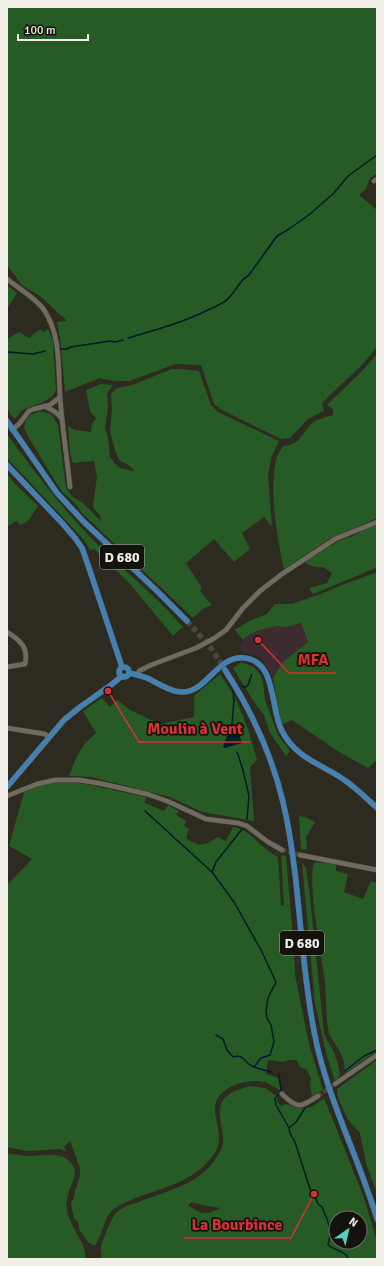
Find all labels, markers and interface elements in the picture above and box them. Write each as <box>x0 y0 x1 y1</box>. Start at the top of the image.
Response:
scale bar <box>18 16 88 42</box>
text: 100 m <box>24 23 56 38</box>
road number: D 680 <box>100 545 144 569</box>
callout: MFA <box>289 645 336 673</box>
text: MFA <box>297 650 329 670</box>
callout: Moulin à Vent <box>139 714 250 742</box>
text: Moulin à Vent <box>147 719 243 739</box>
road number: D 680 <box>280 931 324 955</box>
callout: La Bourbince <box>184 1210 291 1238</box>
north arrow <box>328 1210 368 1250</box>
text: La Bourbince <box>192 1215 283 1235</box>
text: N <box>347 1215 360 1230</box>

